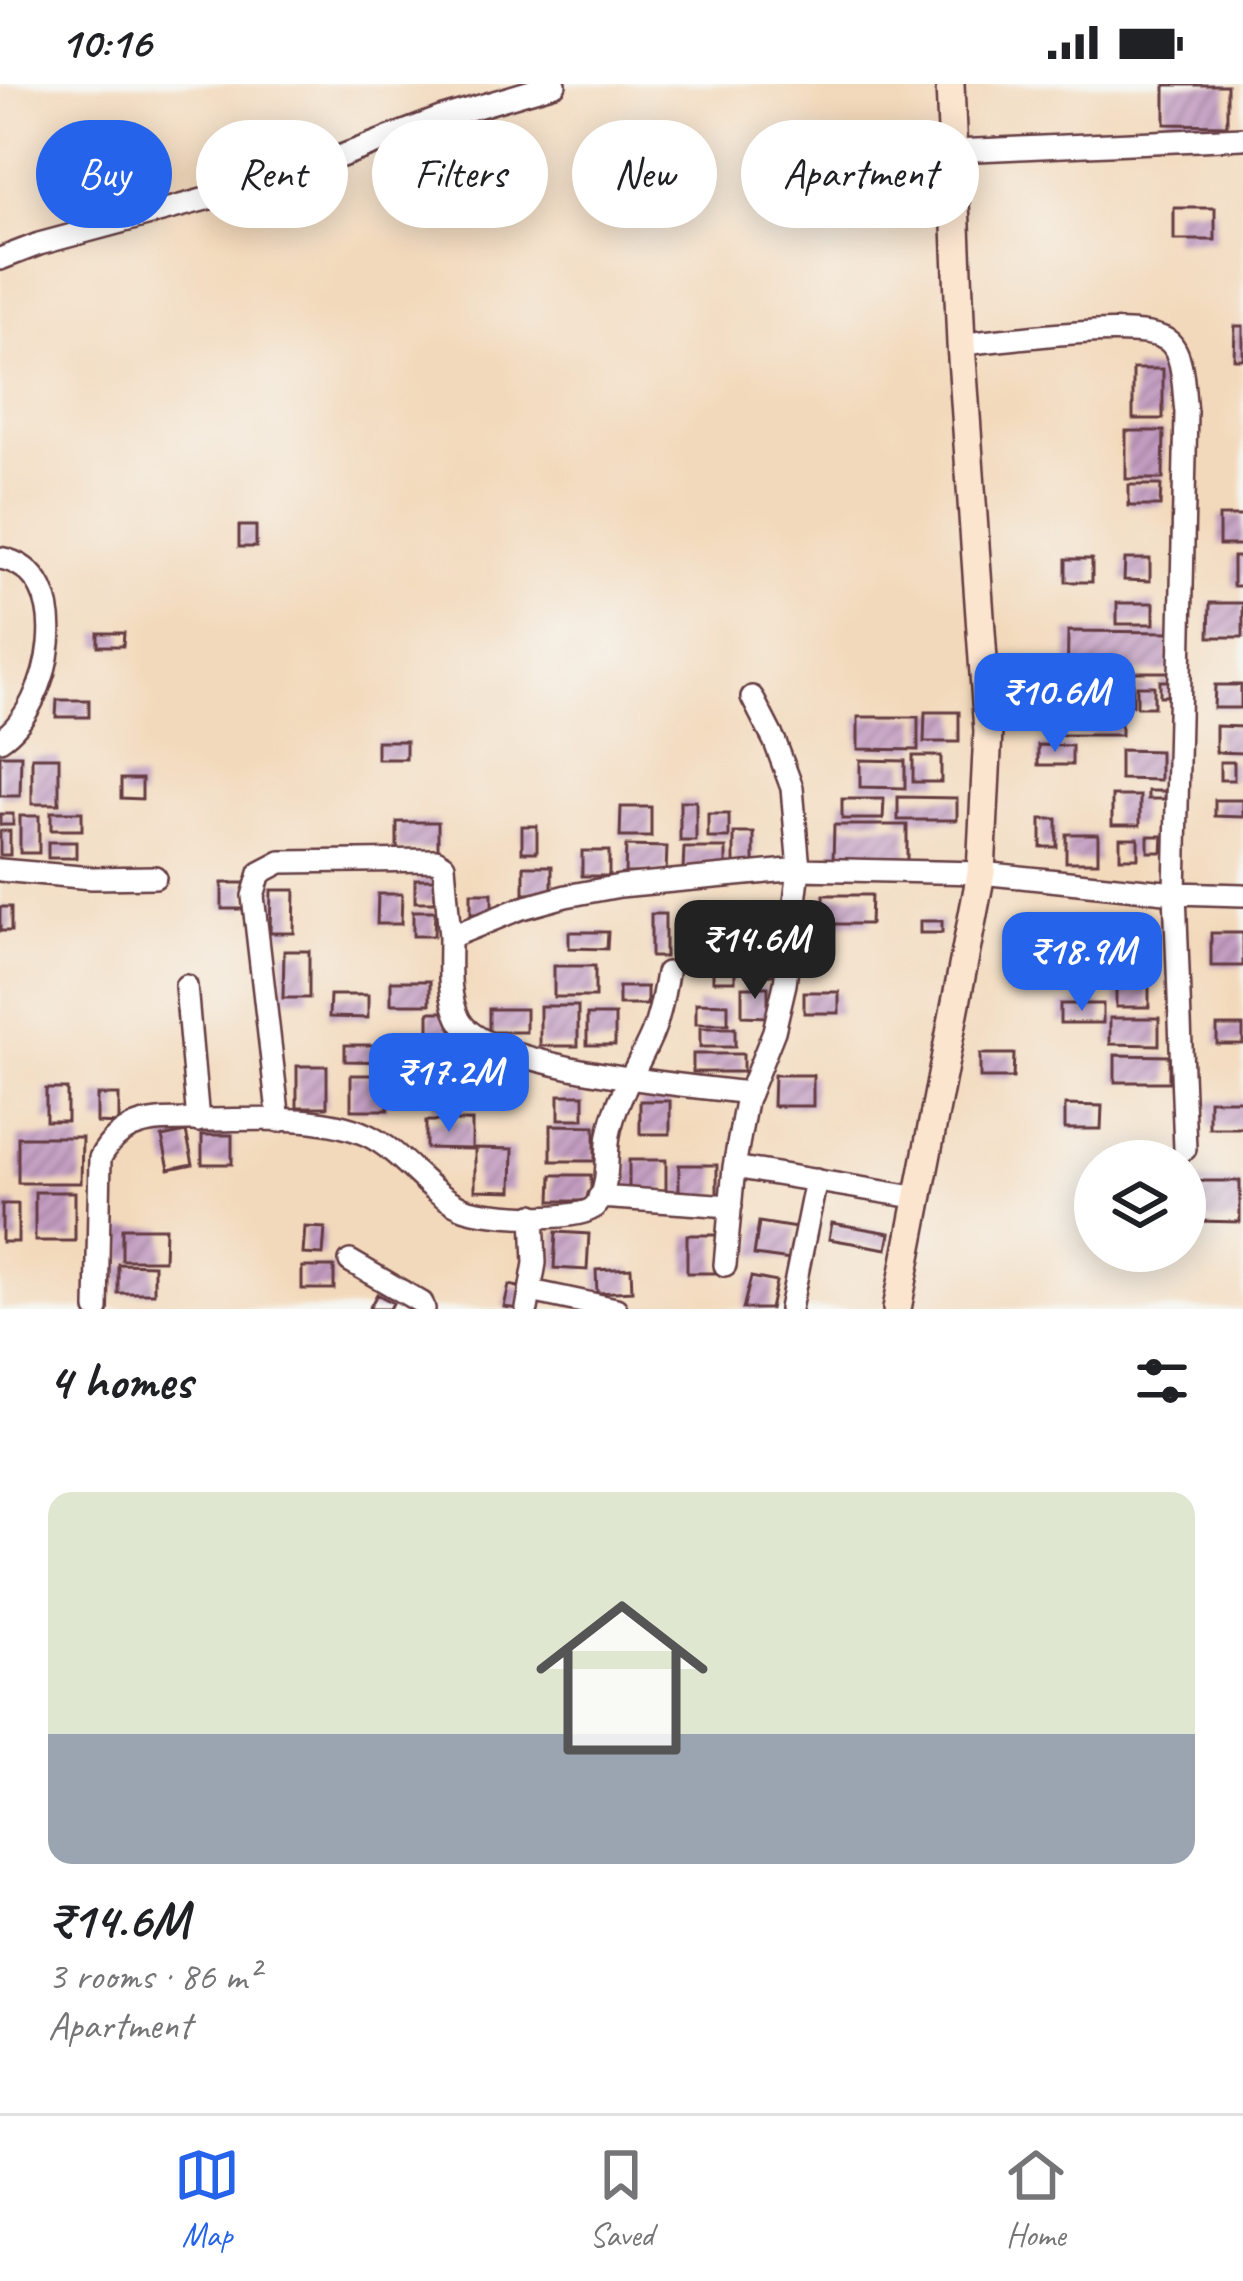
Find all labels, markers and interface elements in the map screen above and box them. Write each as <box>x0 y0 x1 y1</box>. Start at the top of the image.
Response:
text: 10:16 <box>60 14 151 71</box>
chip: Buy <box>36 120 172 228</box>
chip: Rent <box>196 120 348 228</box>
chip: Filters <box>372 120 548 228</box>
chip: New <box>572 120 717 228</box>
chip: Apartment <box>741 120 979 228</box>
pin: ₹10.6M <box>957 653 1153 755</box>
text: ₹10.6M <box>1001 667 1109 716</box>
pin: ₹14.6M <box>657 900 853 1002</box>
pin: ₹18.9M <box>984 912 1180 1014</box>
text: ₹14.6M <box>701 914 809 963</box>
text: ₹18.9M <box>1029 926 1135 975</box>
pin: ₹17.2M <box>351 1033 547 1135</box>
text: ₹17.2M <box>396 1047 502 1096</box>
map controls <box>1074 1140 1206 1272</box>
button: layers <box>1074 1140 1206 1272</box>
icon: filters <box>1129 1348 1195 1414</box>
text: 4 homes <box>48 1349 192 1413</box>
icon: home <box>514 1570 730 1786</box>
text: ₹14.6M <box>48 1888 188 1952</box>
text: 3 rooms · 86 m² <box>48 1952 259 2001</box>
text: Apartment <box>48 2001 191 2050</box>
tab: Map <box>174 2142 240 2256</box>
tab: Saved <box>588 2142 654 2256</box>
tab: Home <box>1003 2142 1069 2256</box>

